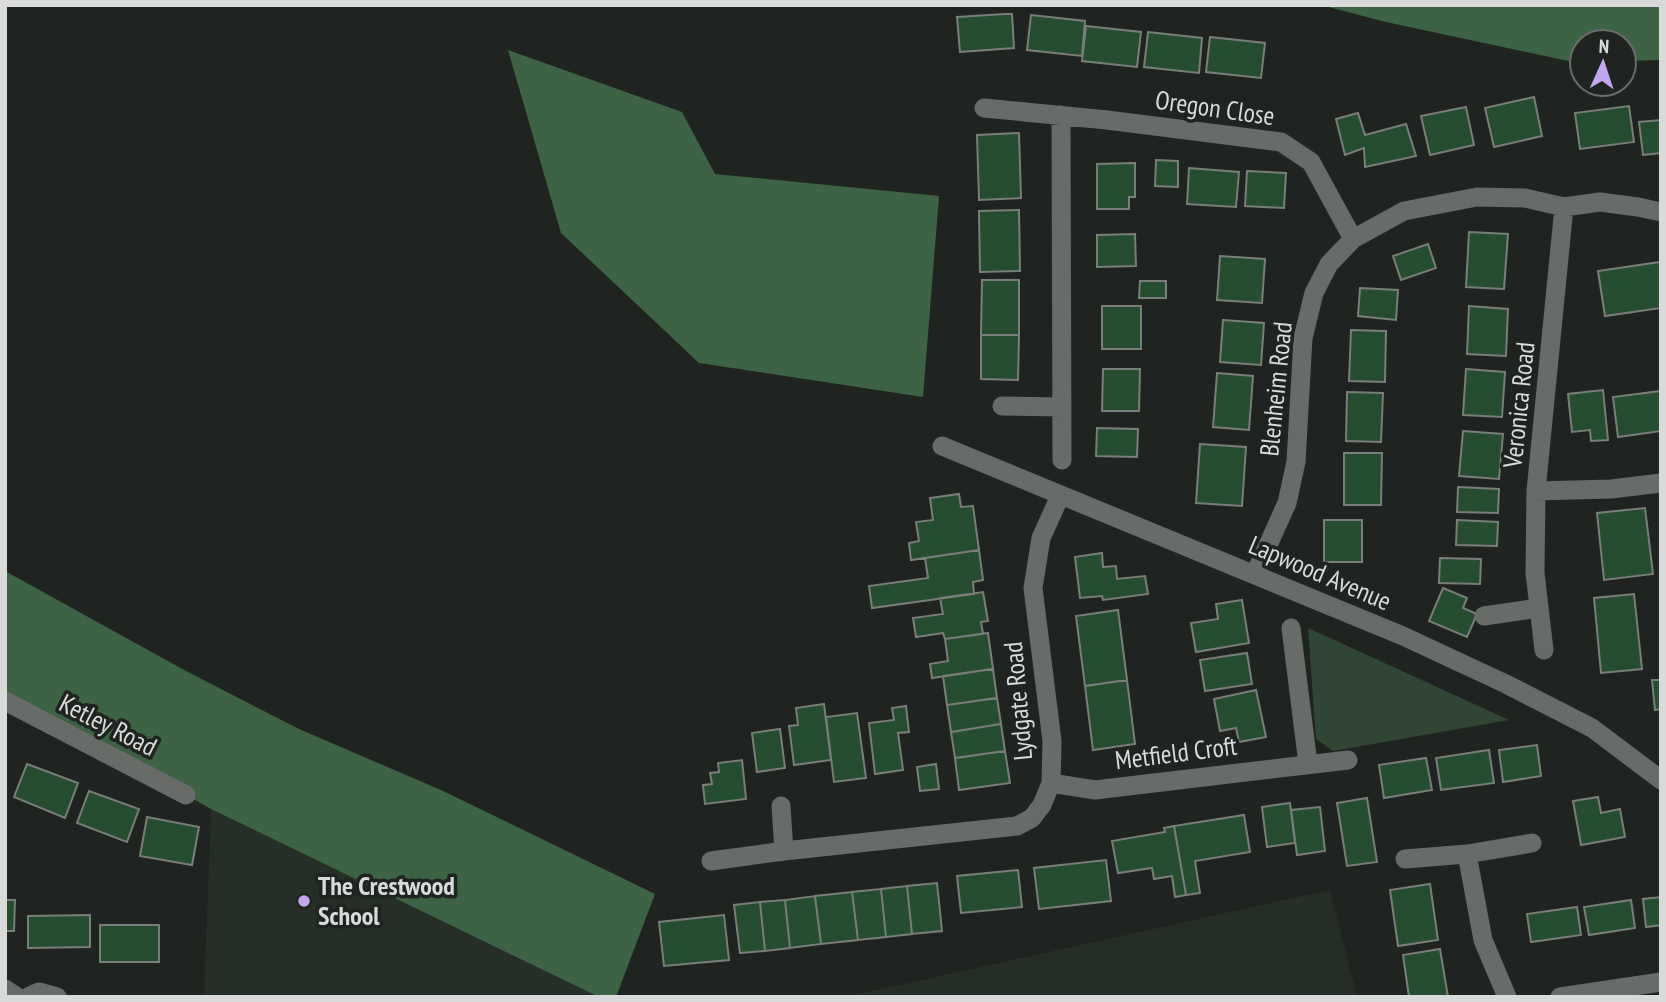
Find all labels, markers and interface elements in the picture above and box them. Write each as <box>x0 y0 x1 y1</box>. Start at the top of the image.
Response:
north arrow <box>1568 28 1638 98</box>
text: N <box>1598 34 1610 58</box>
street label: Oregon Close <box>1153 83 1277 132</box>
street label: Blenheim Road <box>1252 320 1299 458</box>
street label: Veronica Road <box>1495 340 1542 471</box>
street label: Lapwood Avenue <box>1244 528 1396 617</box>
street label: Lydgate Road <box>996 640 1039 762</box>
street label: Ketley Road <box>54 686 162 763</box>
street label: Metfield Croft <box>1113 729 1239 776</box>
place label: The Crestwood School <box>318 869 455 932</box>
marker: The Crestwood School <box>296 893 312 909</box>

